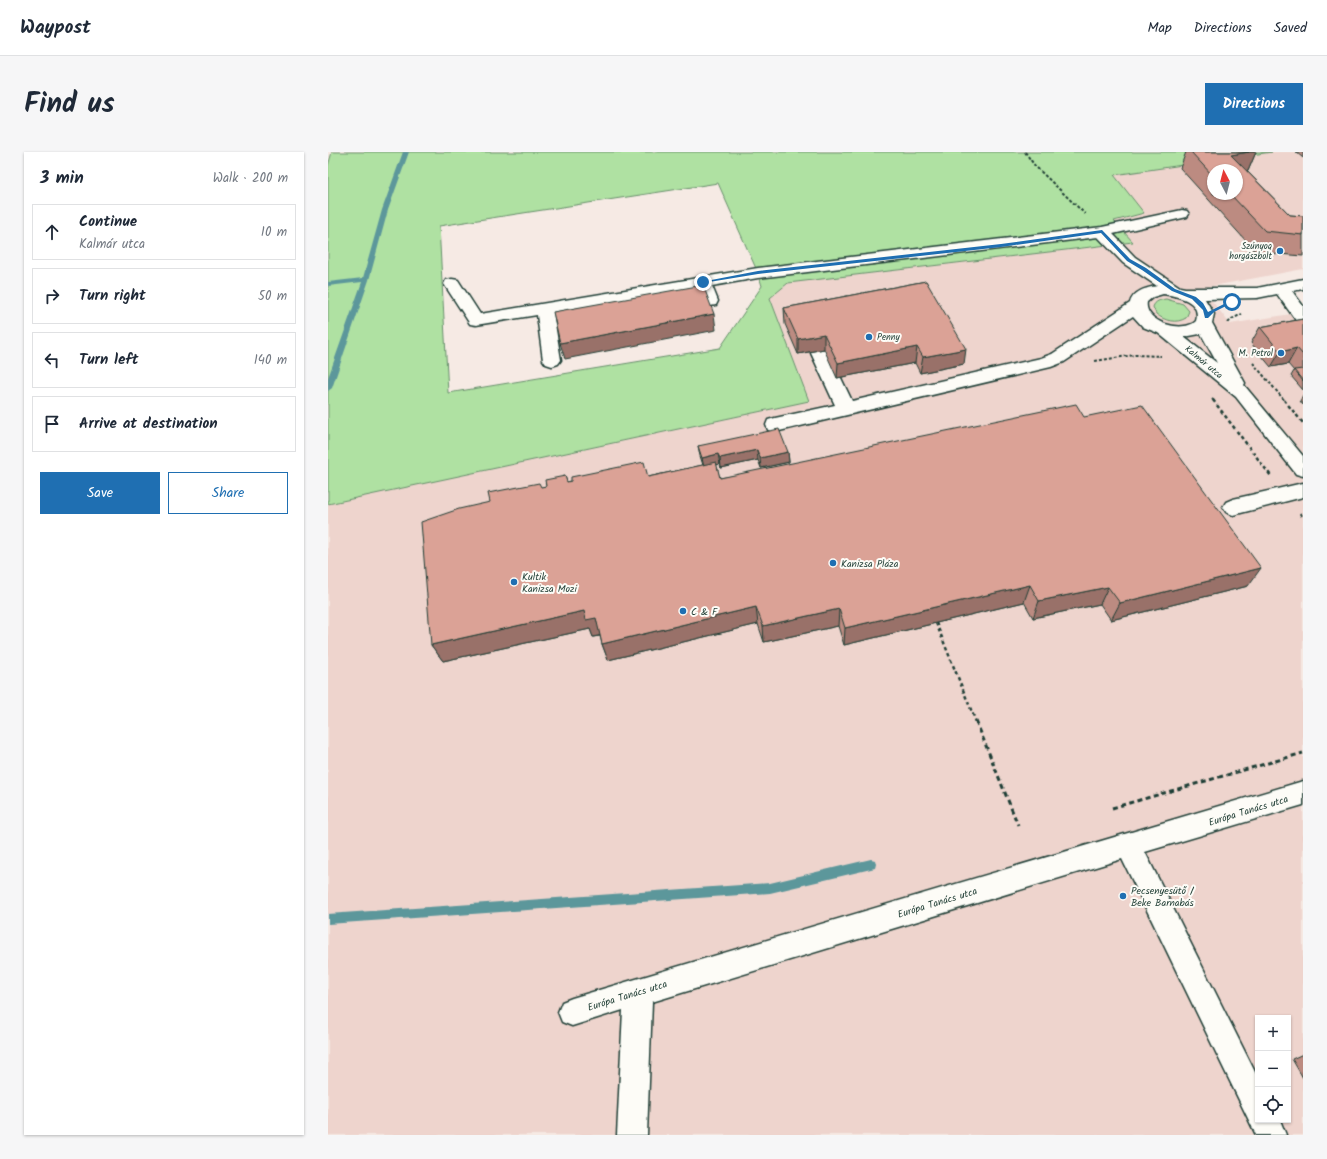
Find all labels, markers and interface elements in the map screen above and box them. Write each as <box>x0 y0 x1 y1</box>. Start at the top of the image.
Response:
text: Waypost <box>20 13 91 43</box>
text: Map <box>1147 17 1172 39</box>
text: Directions <box>1194 17 1252 39</box>
text: Saved <box>1274 17 1307 39</box>
text: Find us <box>24 82 115 127</box>
button: Directions <box>1205 83 1303 125</box>
north arrow <box>1207 164 1243 200</box>
text: 3 min <box>40 165 84 192</box>
text: Walk · 200 m <box>213 168 288 189</box>
text: Continue <box>79 210 137 234</box>
icon: ahead <box>41 221 63 243</box>
text: 10 m <box>261 222 287 243</box>
text: Kalmár utca <box>79 234 145 255</box>
place label: Szúnyog horgászbolt <box>1229 239 1273 264</box>
marker: Szúnyog horgászbolt <box>1275 246 1285 256</box>
route end <box>694 273 712 291</box>
text: Turn right <box>79 284 146 308</box>
icon: right <box>41 285 63 307</box>
text: 50 m <box>258 286 287 307</box>
route start <box>1223 293 1241 311</box>
place label: Penny <box>877 330 901 345</box>
marker: Penny <box>864 332 874 342</box>
street label: Kalmár utca <box>1181 342 1226 383</box>
place label: M. Petrol <box>1238 346 1274 361</box>
text: Turn left <box>79 348 139 372</box>
marker: M. Petrol <box>1276 348 1286 358</box>
icon: left <box>41 349 63 371</box>
text: 140 m <box>254 350 287 371</box>
text: Arrive at destination <box>79 412 218 436</box>
icon: arrive <box>41 413 63 435</box>
button: Save <box>40 472 160 514</box>
button: Share <box>168 472 288 514</box>
place label: Kanizsa Pláza <box>841 556 899 572</box>
marker: Kanizsa Pláza <box>828 558 838 568</box>
place label: Kultik Kanizsa Mozi <box>522 569 577 597</box>
marker: Kultik Kanizsa Mozi <box>509 577 519 587</box>
place label: C & F <box>691 604 718 620</box>
marker: C & F <box>678 606 688 616</box>
street label: Európa Tanács utca <box>1206 791 1290 831</box>
street label: Európa Tanács utca <box>895 883 979 923</box>
place label: Pecsenyesütő / Beke Barnabás <box>1131 883 1195 911</box>
marker: Pecsenyesütő / Beke Barnabás <box>1118 891 1128 901</box>
street label: Európa Tanács utca <box>585 976 669 1016</box>
map controls <box>1255 1015 1291 1123</box>
button: + <box>1255 1015 1291 1051</box>
button: − <box>1255 1051 1291 1087</box>
button: locate <box>1255 1087 1291 1123</box>

